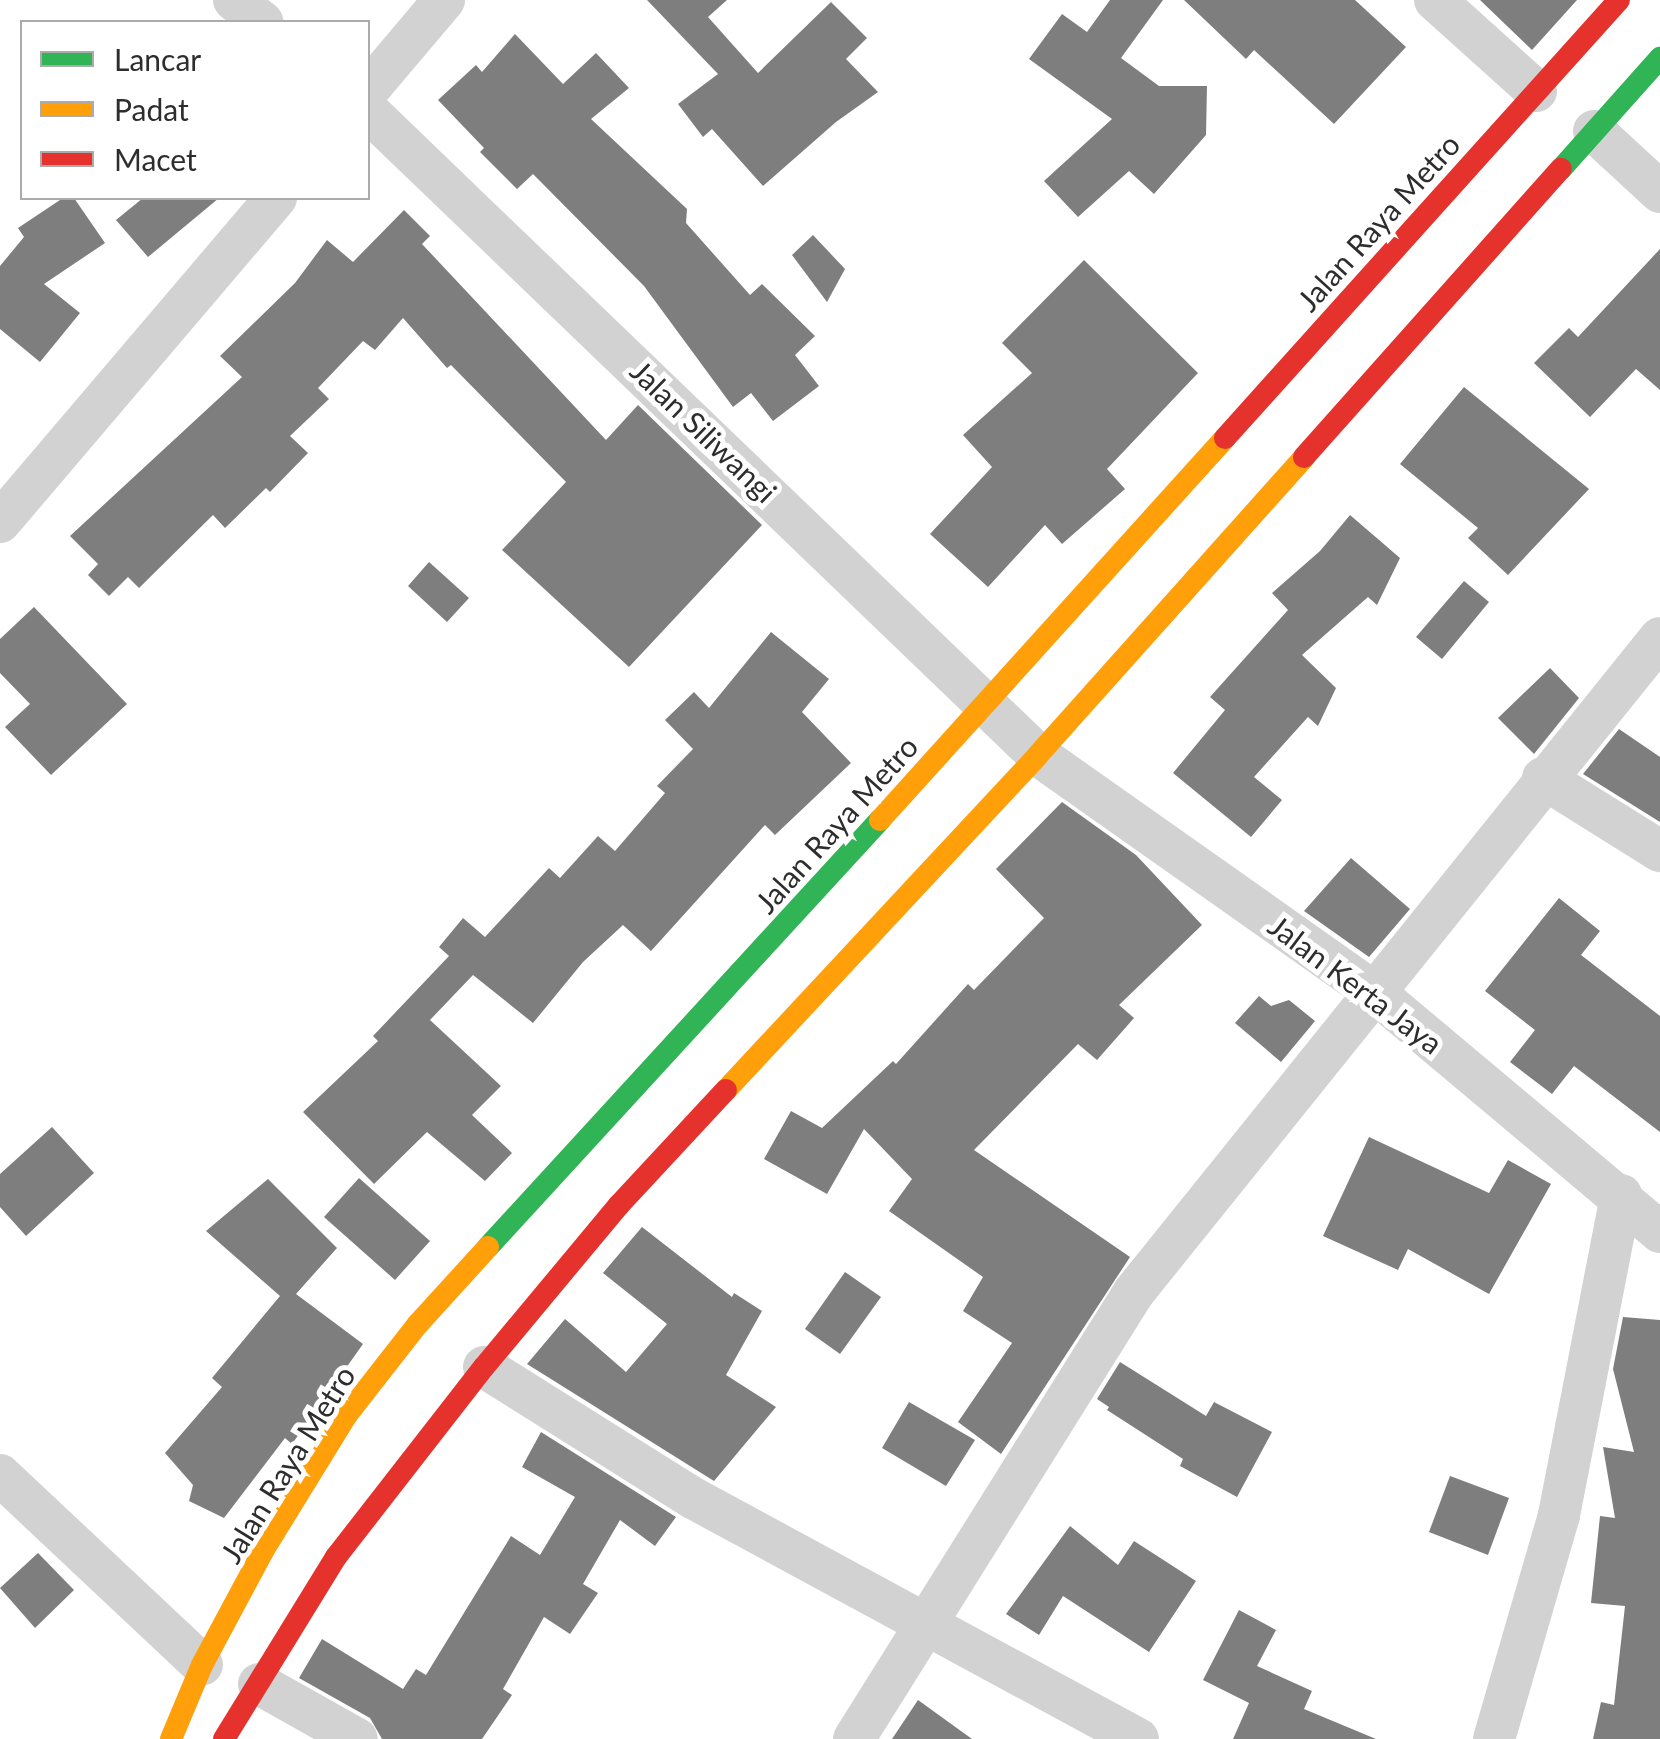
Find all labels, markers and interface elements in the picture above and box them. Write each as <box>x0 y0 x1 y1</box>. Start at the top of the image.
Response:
legend <box>20 20 370 200</box>
text: Lancar <box>114 41 201 77</box>
text: Padat <box>114 91 189 127</box>
street label: Jalan Raya Metro <box>1289 126 1467 318</box>
text: Macet <box>114 141 197 177</box>
street label: Jalan Siliwangi <box>624 352 784 510</box>
street label: Jalan Raya Metro <box>747 728 925 920</box>
street label: Jalan Kerta Jaya <box>1262 907 1450 1061</box>
street label: Jalan Raya Metro <box>212 1359 362 1569</box>

